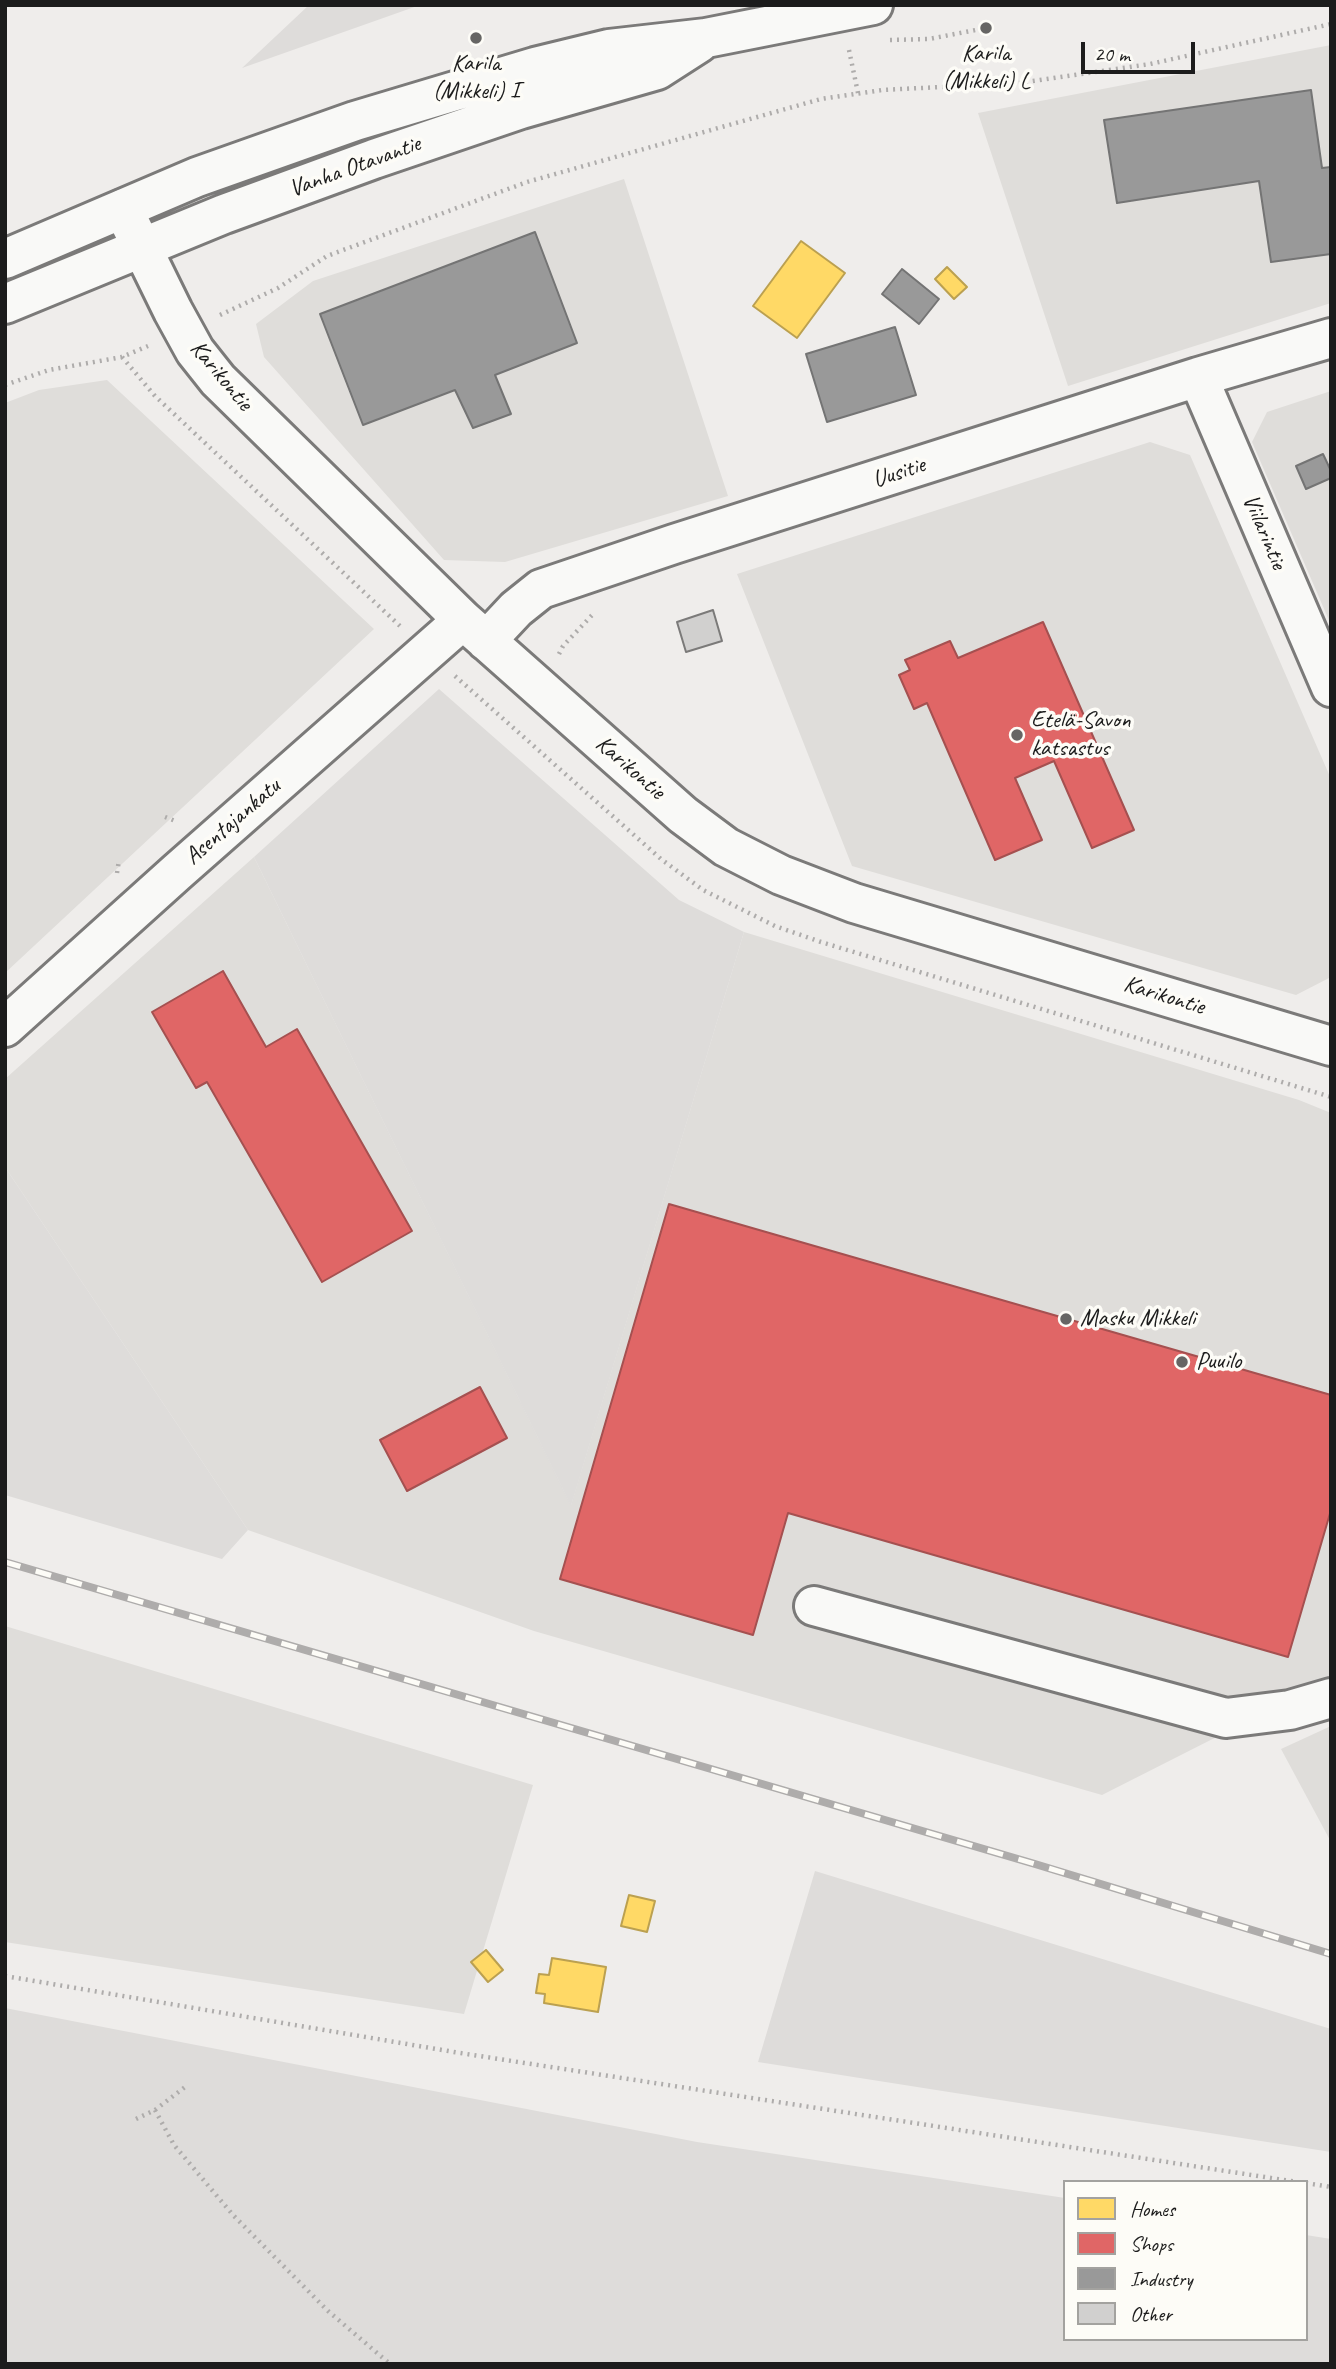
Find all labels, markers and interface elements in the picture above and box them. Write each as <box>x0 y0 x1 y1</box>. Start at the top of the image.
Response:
marker: Karila (Mikkeli) L <box>978 20 994 36</box>
scale bar <box>1084 28 1198 72</box>
marker: Karila (Mikkeli) I <box>468 30 484 46</box>
place label: Karila (Mikkeli) L <box>942 40 1030 96</box>
text: 20 m <box>1094 41 1130 67</box>
place label: Karila (Mikkeli) I <box>432 50 520 106</box>
street label: Vanha Otavantie <box>285 130 425 204</box>
street label: Karikontie <box>183 335 259 417</box>
street label: Uusitie <box>869 451 929 495</box>
street label: Viilarintie <box>1235 490 1293 574</box>
place label: Etelä-Savon katsastus <box>1031 707 1130 763</box>
marker: Etelä-Savon katsastus <box>1009 727 1025 743</box>
street label: Karikontie <box>589 730 671 806</box>
street label: Asentajankatu <box>179 773 287 871</box>
street label: Karikontie <box>1120 970 1208 1022</box>
place label: Masku Mikkeli <box>1080 1305 1195 1333</box>
marker: Masku Mikkeli <box>1058 1311 1074 1327</box>
place label: Puuilo <box>1196 1348 1241 1376</box>
marker: Puuilo <box>1174 1354 1190 1370</box>
legend <box>1063 2180 1308 2341</box>
text: Homes <box>1130 2196 1175 2222</box>
text: Shops <box>1130 2231 1173 2257</box>
text: Industry <box>1130 2266 1193 2292</box>
text: Other <box>1130 2301 1172 2327</box>

